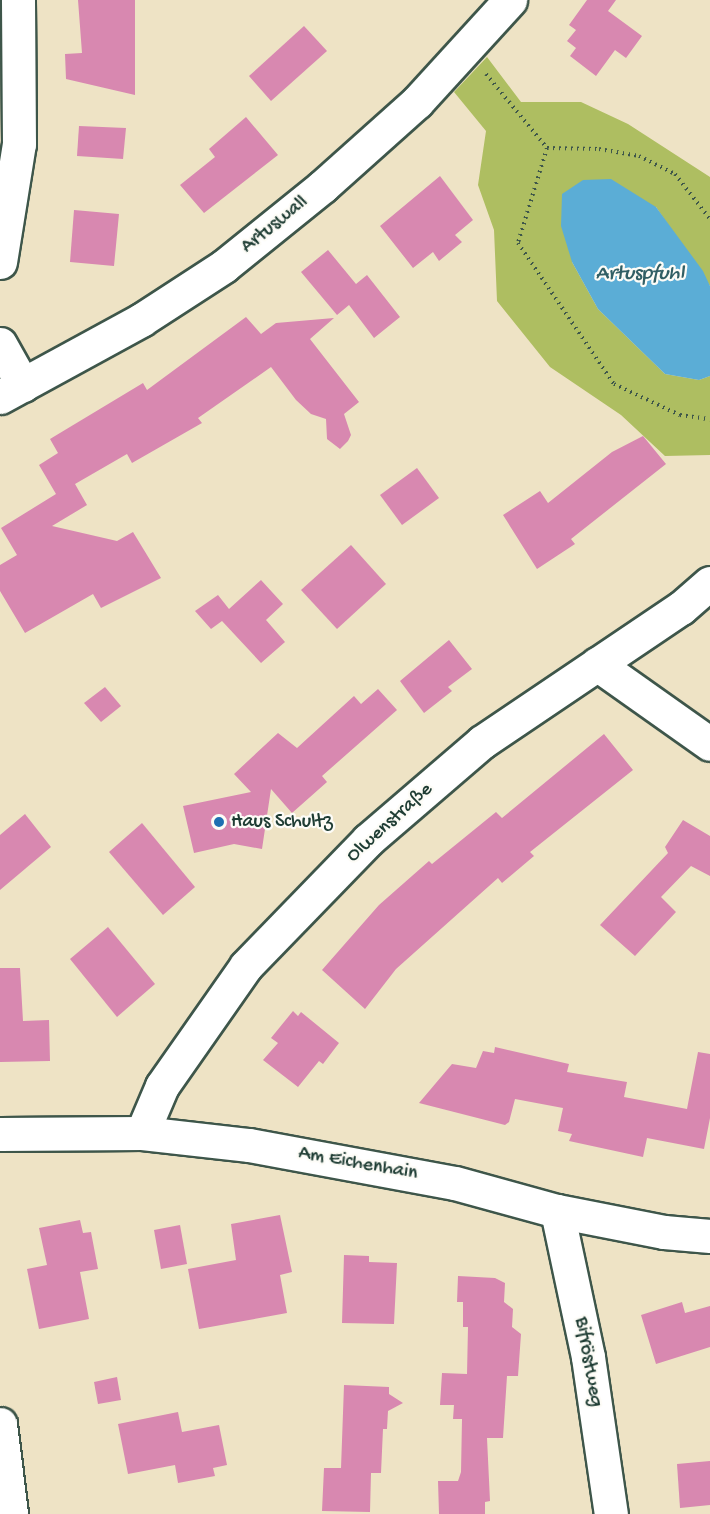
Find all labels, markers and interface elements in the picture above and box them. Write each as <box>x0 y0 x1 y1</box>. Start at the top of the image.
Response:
street label: Artuswall <box>237 191 313 259</box>
water label: Artuspfuhl <box>596 262 684 288</box>
street label: Olwenstraße <box>342 778 438 868</box>
place label: Haus Schultz <box>231 810 333 834</box>
marker: Haus Schultz <box>212 815 226 829</box>
street label: Am Eichenhain <box>297 1142 419 1186</box>
street label: Bifröstweg <box>568 1315 608 1409</box>

